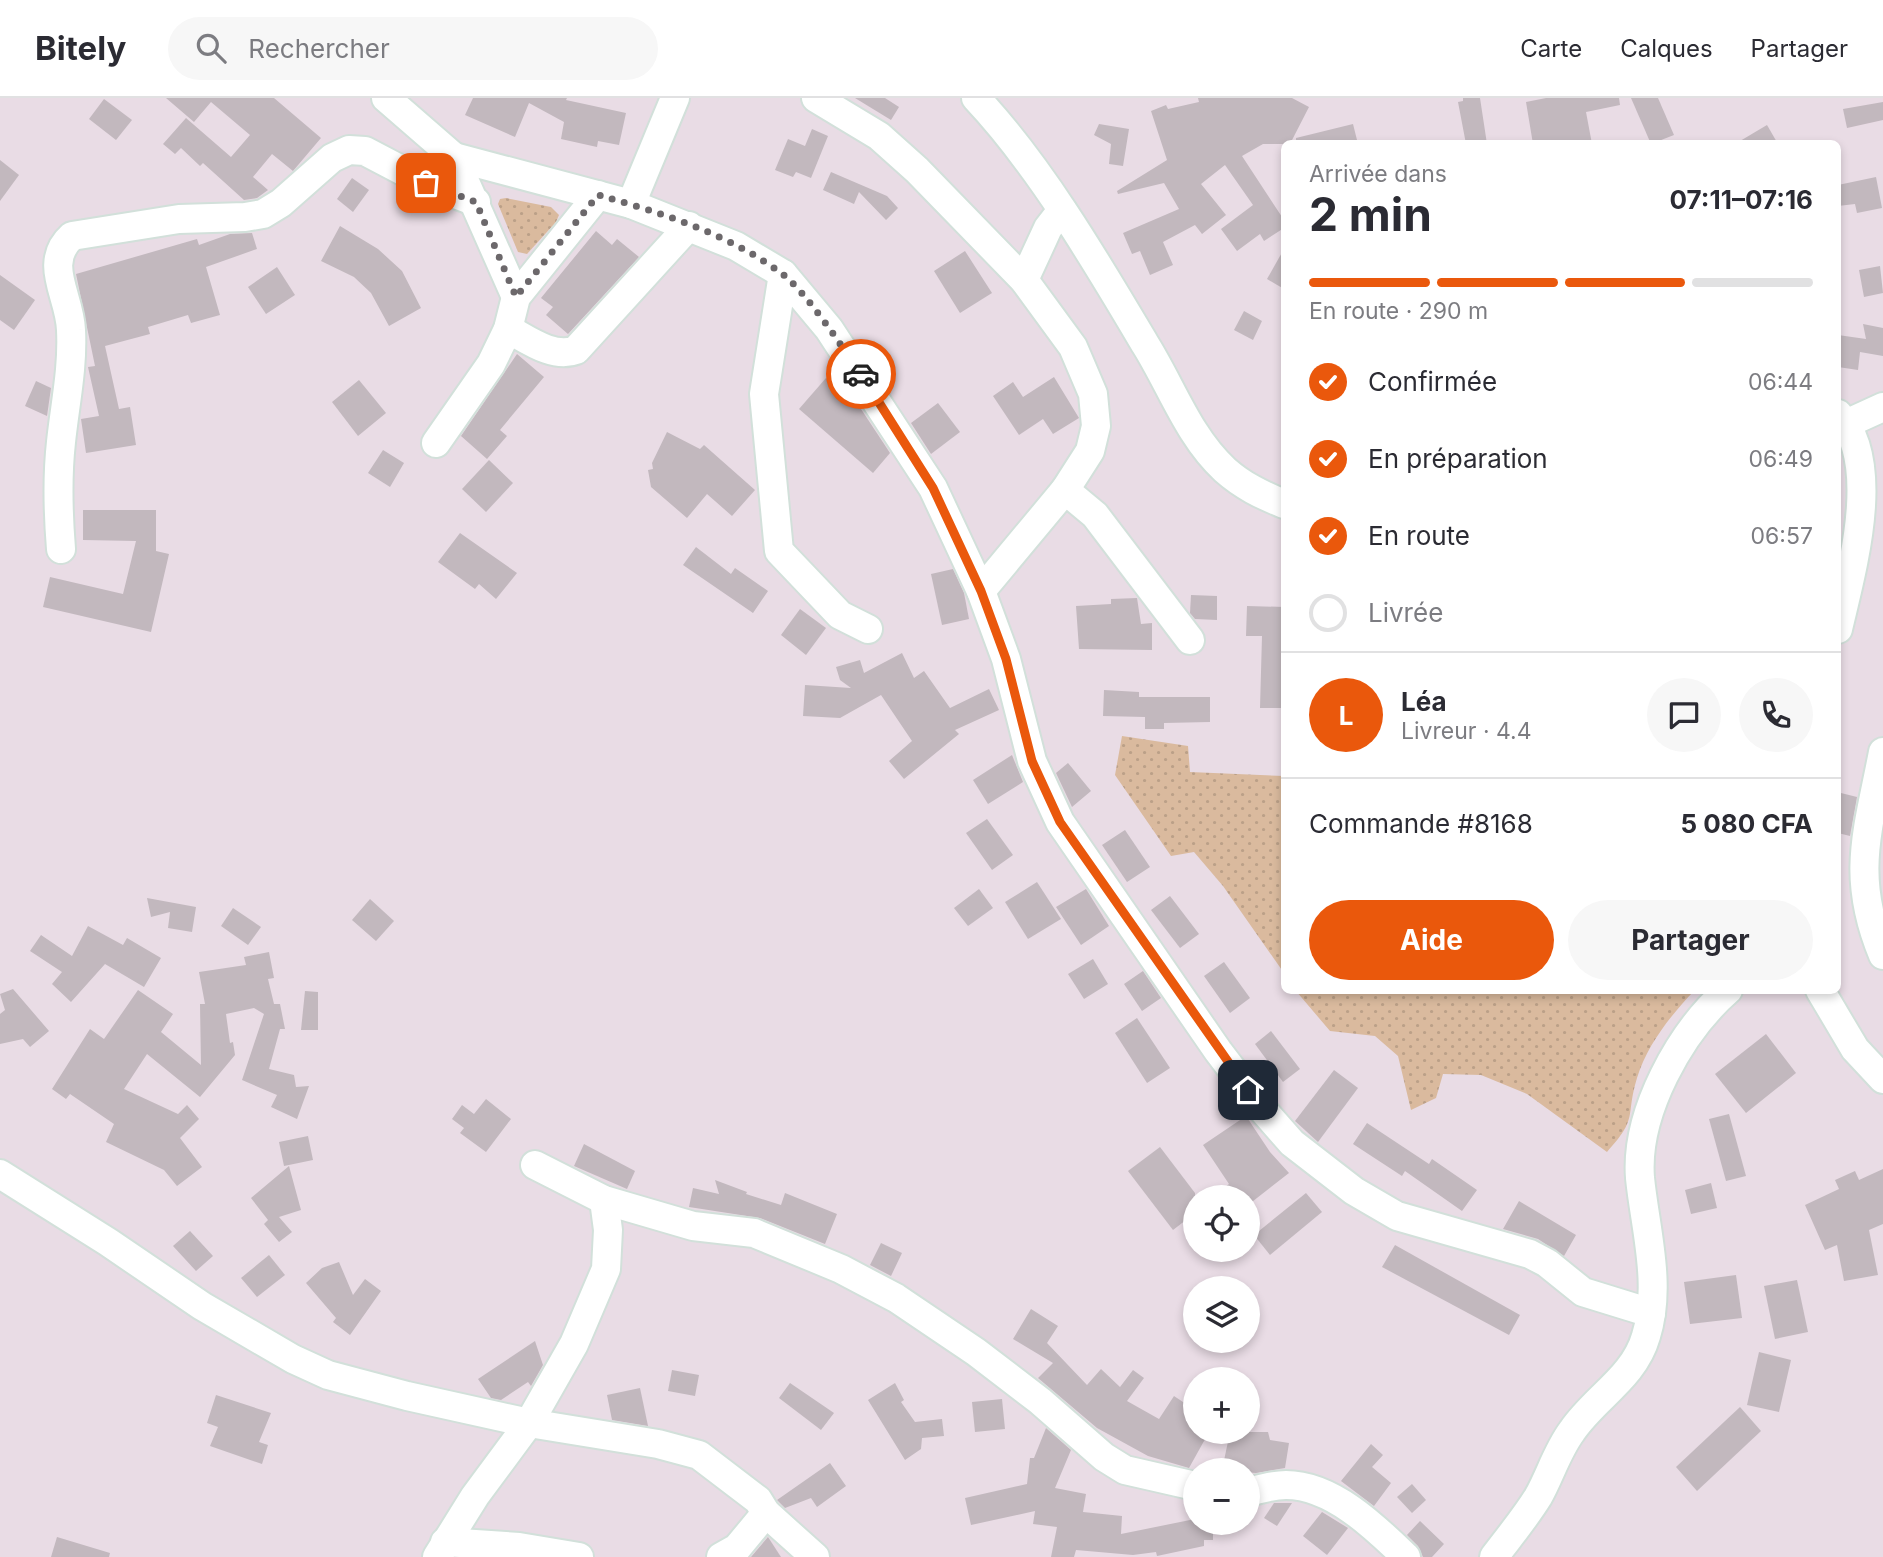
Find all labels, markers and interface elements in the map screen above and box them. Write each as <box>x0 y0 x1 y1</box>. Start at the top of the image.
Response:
search box <box>168 17 658 80</box>
text: Bitely <box>35 28 126 68</box>
icon: search <box>192 29 230 67</box>
text: Rechercher <box>248 33 390 64</box>
text: Carte <box>1520 34 1582 63</box>
text: Calques <box>1620 34 1713 63</box>
text: Partager <box>1751 34 1848 63</box>
pin <box>396 153 456 213</box>
text: Arrivée dans <box>1309 160 1447 188</box>
icon: bag <box>407 164 445 202</box>
text: 07:11–07:16 <box>1670 184 1813 215</box>
text: 2 min <box>1309 186 1432 242</box>
text: En route · 290 m <box>1309 297 1488 325</box>
courier <box>826 339 896 409</box>
icon: car <box>842 355 880 393</box>
icon: check <box>1309 363 1347 401</box>
text: Confirmée <box>1368 366 1497 397</box>
text: 06:44 <box>1748 368 1813 396</box>
icon: check <box>1309 440 1347 478</box>
text: En préparation <box>1368 443 1548 474</box>
text: 06:49 <box>1748 445 1813 473</box>
icon: check <box>1309 517 1347 555</box>
text: En route <box>1368 520 1470 551</box>
text: 06:57 <box>1751 522 1813 550</box>
text: Livrée <box>1368 597 1443 628</box>
button: chat <box>1647 678 1721 752</box>
button: phone <box>1739 678 1813 752</box>
text: Léa <box>1401 686 1447 717</box>
text: L <box>1339 700 1353 731</box>
text: Livreur · 4.4 <box>1401 717 1532 745</box>
text: Commande #8168 <box>1309 808 1533 839</box>
text: 5 080 CFA <box>1681 808 1813 839</box>
button: Aide <box>1309 900 1554 980</box>
button: Partager <box>1568 900 1813 980</box>
pin <box>1218 1060 1278 1120</box>
icon: home <box>1229 1071 1267 1109</box>
map controls <box>1183 1185 1260 1535</box>
button: locate <box>1183 1185 1260 1262</box>
button: layers <box>1183 1276 1260 1353</box>
button: + <box>1183 1367 1260 1444</box>
button: − <box>1183 1458 1260 1535</box>

